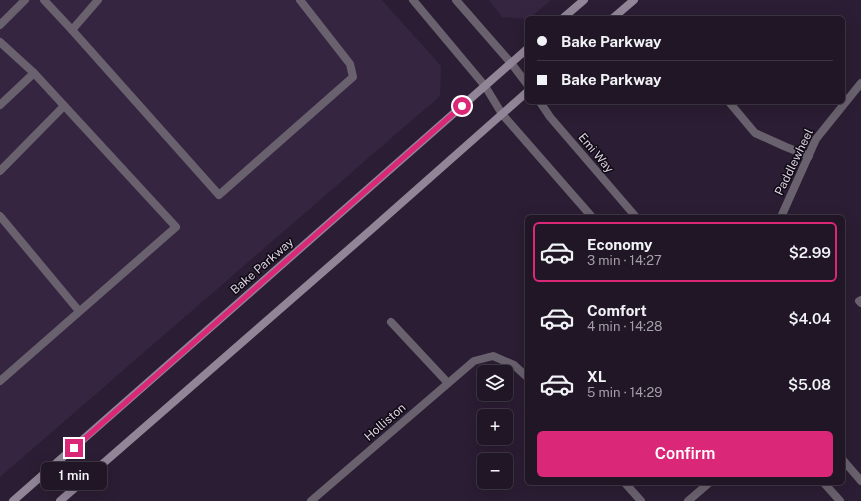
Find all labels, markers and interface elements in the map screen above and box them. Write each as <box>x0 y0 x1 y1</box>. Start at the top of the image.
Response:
text: Bake Parkway <box>561 33 661 50</box>
text: Bake Parkway <box>561 71 661 88</box>
route start <box>453 97 471 115</box>
street label: Paddlewheel <box>772 126 816 197</box>
street label: Emi Way <box>576 130 617 176</box>
icon: car <box>539 234 575 270</box>
street label: Bake Parkway <box>228 235 297 297</box>
text: Economy <box>587 236 652 253</box>
text: $2.99 <box>789 244 831 261</box>
text: 3 min · 14:27 <box>587 253 662 268</box>
icon: car <box>539 300 575 336</box>
text: Comfort <box>587 302 647 319</box>
text: $4.04 <box>788 310 831 327</box>
text: 4 min · 14:28 <box>587 319 662 334</box>
map controls <box>477 365 513 489</box>
button: layers <box>477 365 513 401</box>
icon: car <box>539 366 575 402</box>
text: XL <box>587 368 606 385</box>
text: $5.08 <box>788 376 831 393</box>
text: 5 min · 14:29 <box>587 385 662 400</box>
street label: Holliston <box>362 400 409 444</box>
button: + <box>477 409 513 445</box>
button: Confirm <box>537 431 833 477</box>
route end <box>65 439 83 457</box>
button: − <box>477 453 513 489</box>
callout: 1 min <box>41 462 107 490</box>
text: 1 min <box>59 468 89 483</box>

